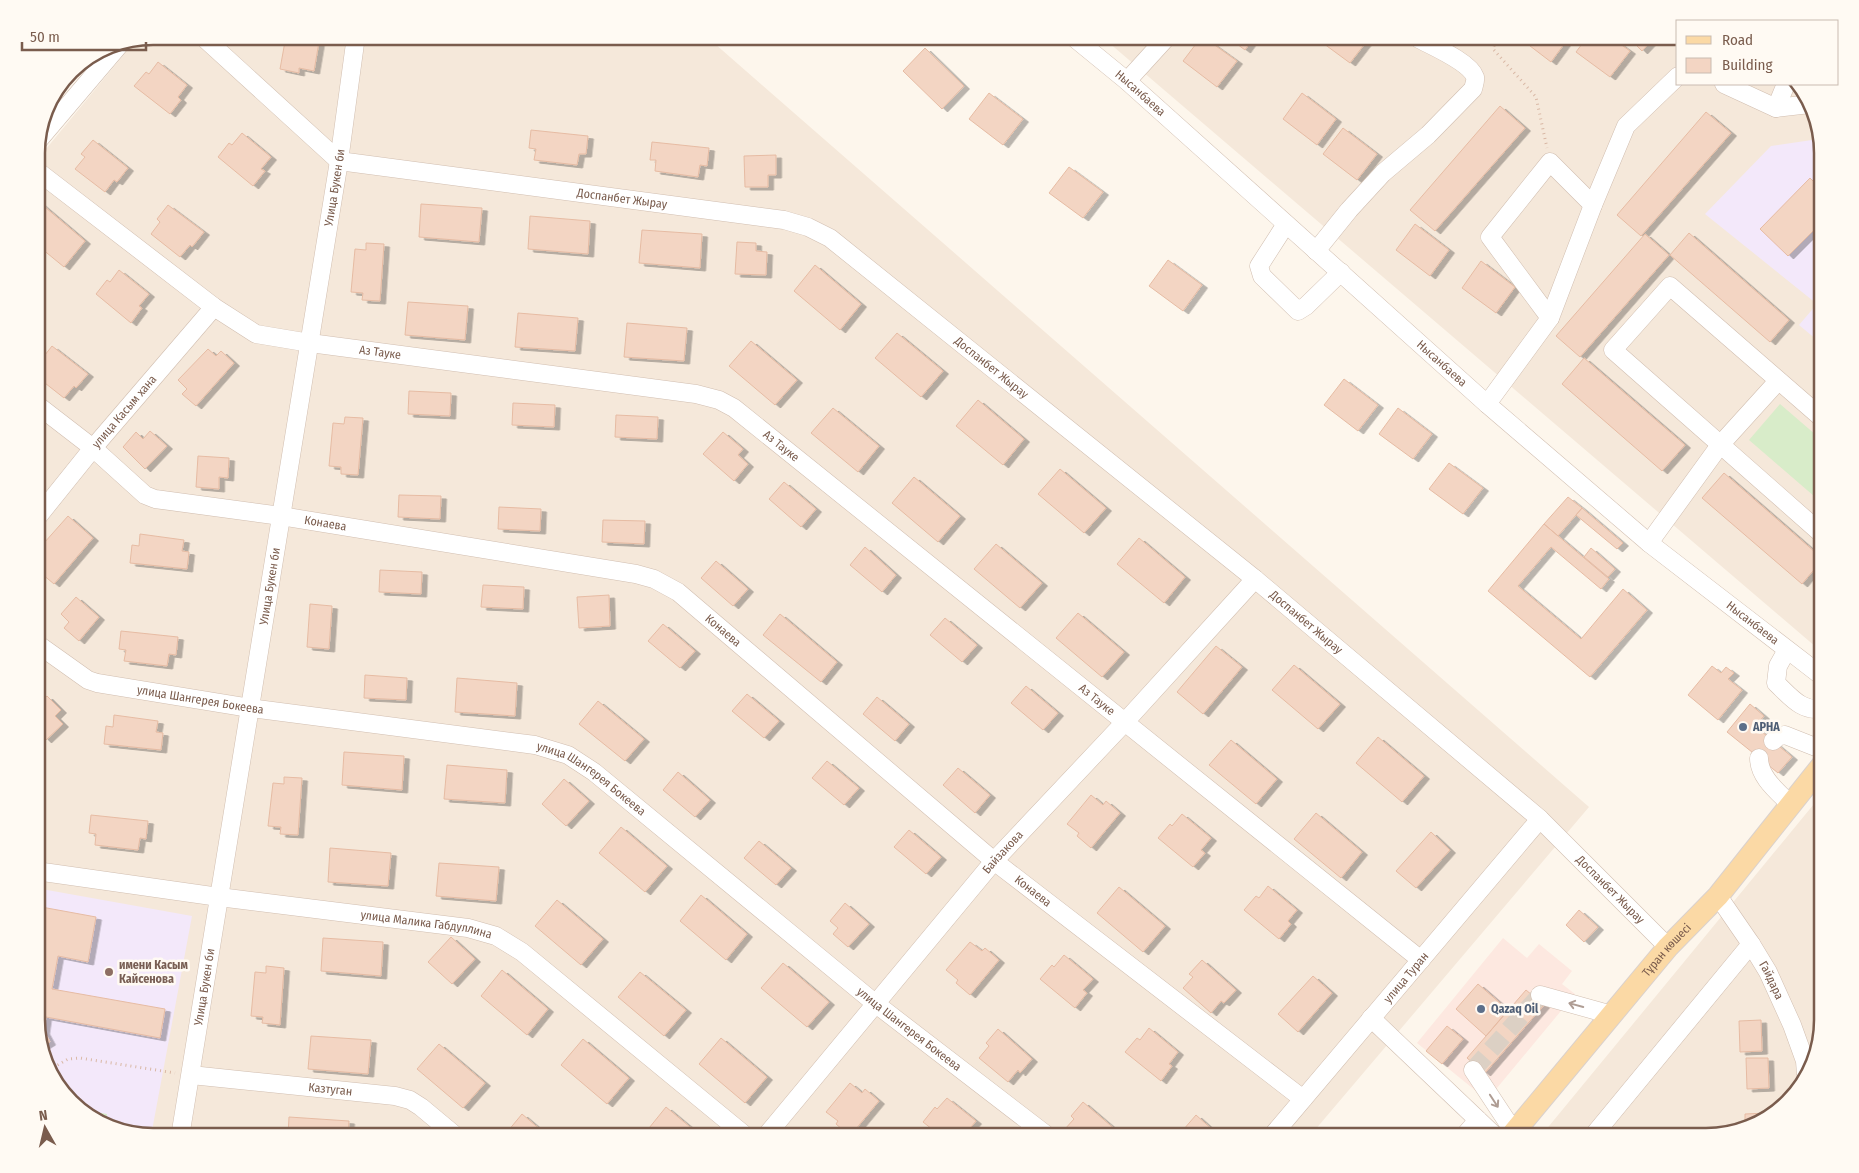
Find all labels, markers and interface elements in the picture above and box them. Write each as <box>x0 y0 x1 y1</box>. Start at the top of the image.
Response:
scale bar <box>22 20 146 52</box>
legend <box>1676 20 1839 85</box>
text: 50 m <box>30 28 60 46</box>
text: Road <box>1722 31 1753 49</box>
text: Building <box>1722 56 1773 74</box>
street label: Нысанбаева <box>1112 67 1168 119</box>
street label: Улица Букен би <box>321 148 348 228</box>
street label: Доспанбет Жырау <box>575 186 669 212</box>
street label: Доспанбет Жырау <box>951 333 1032 402</box>
street label: Нысанбаева <box>1414 337 1470 390</box>
street label: Аз Тауке <box>358 343 402 362</box>
street label: улица Касым хана <box>89 372 159 451</box>
street label: Аз Тауке <box>760 427 802 465</box>
street label: Конаева <box>303 513 348 534</box>
street label: Улица Букен би <box>256 547 283 627</box>
street label: Доспанбет Жырау <box>1266 587 1346 657</box>
street label: Нысанбаева <box>1724 598 1782 647</box>
street label: Конаева <box>702 611 744 650</box>
street label: Аз Тауке <box>1076 681 1118 718</box>
street label: улица Шангерея Бокеева <box>136 683 265 717</box>
place label: АРНА <box>1752 720 1780 734</box>
marker: АРНА <box>1737 721 1749 733</box>
street label: улица Шангерея Бокеева <box>535 739 649 819</box>
street label: Байзакова <box>979 828 1026 877</box>
street label: Доспанбет Жырау <box>1573 852 1648 927</box>
street label: Конаева <box>1012 873 1054 910</box>
street label: улица Малика Габдуллина <box>360 908 494 942</box>
street label: Тұран көшесі <box>1639 921 1694 979</box>
street label: Улица Букен би <box>191 947 218 1028</box>
street label: улица Туран <box>1381 949 1431 1006</box>
place label: имени Касым Кайсенова <box>119 958 188 986</box>
street label: Гайдара <box>1756 959 1787 1002</box>
marker: имени Касым Кайсенова <box>103 966 115 978</box>
street label: улица Шангерея Бокеева <box>854 984 964 1074</box>
one-way arrow <box>1568 1000 1584 1010</box>
place label: Qazaq Oil <box>1491 1002 1539 1016</box>
marker: Qazaq Oil <box>1475 1003 1487 1015</box>
street label: Казтуган <box>308 1080 353 1099</box>
one-way arrow <box>1489 1093 1499 1107</box>
north arrow <box>20 1103 70 1153</box>
text: N <box>38 1107 49 1125</box>

